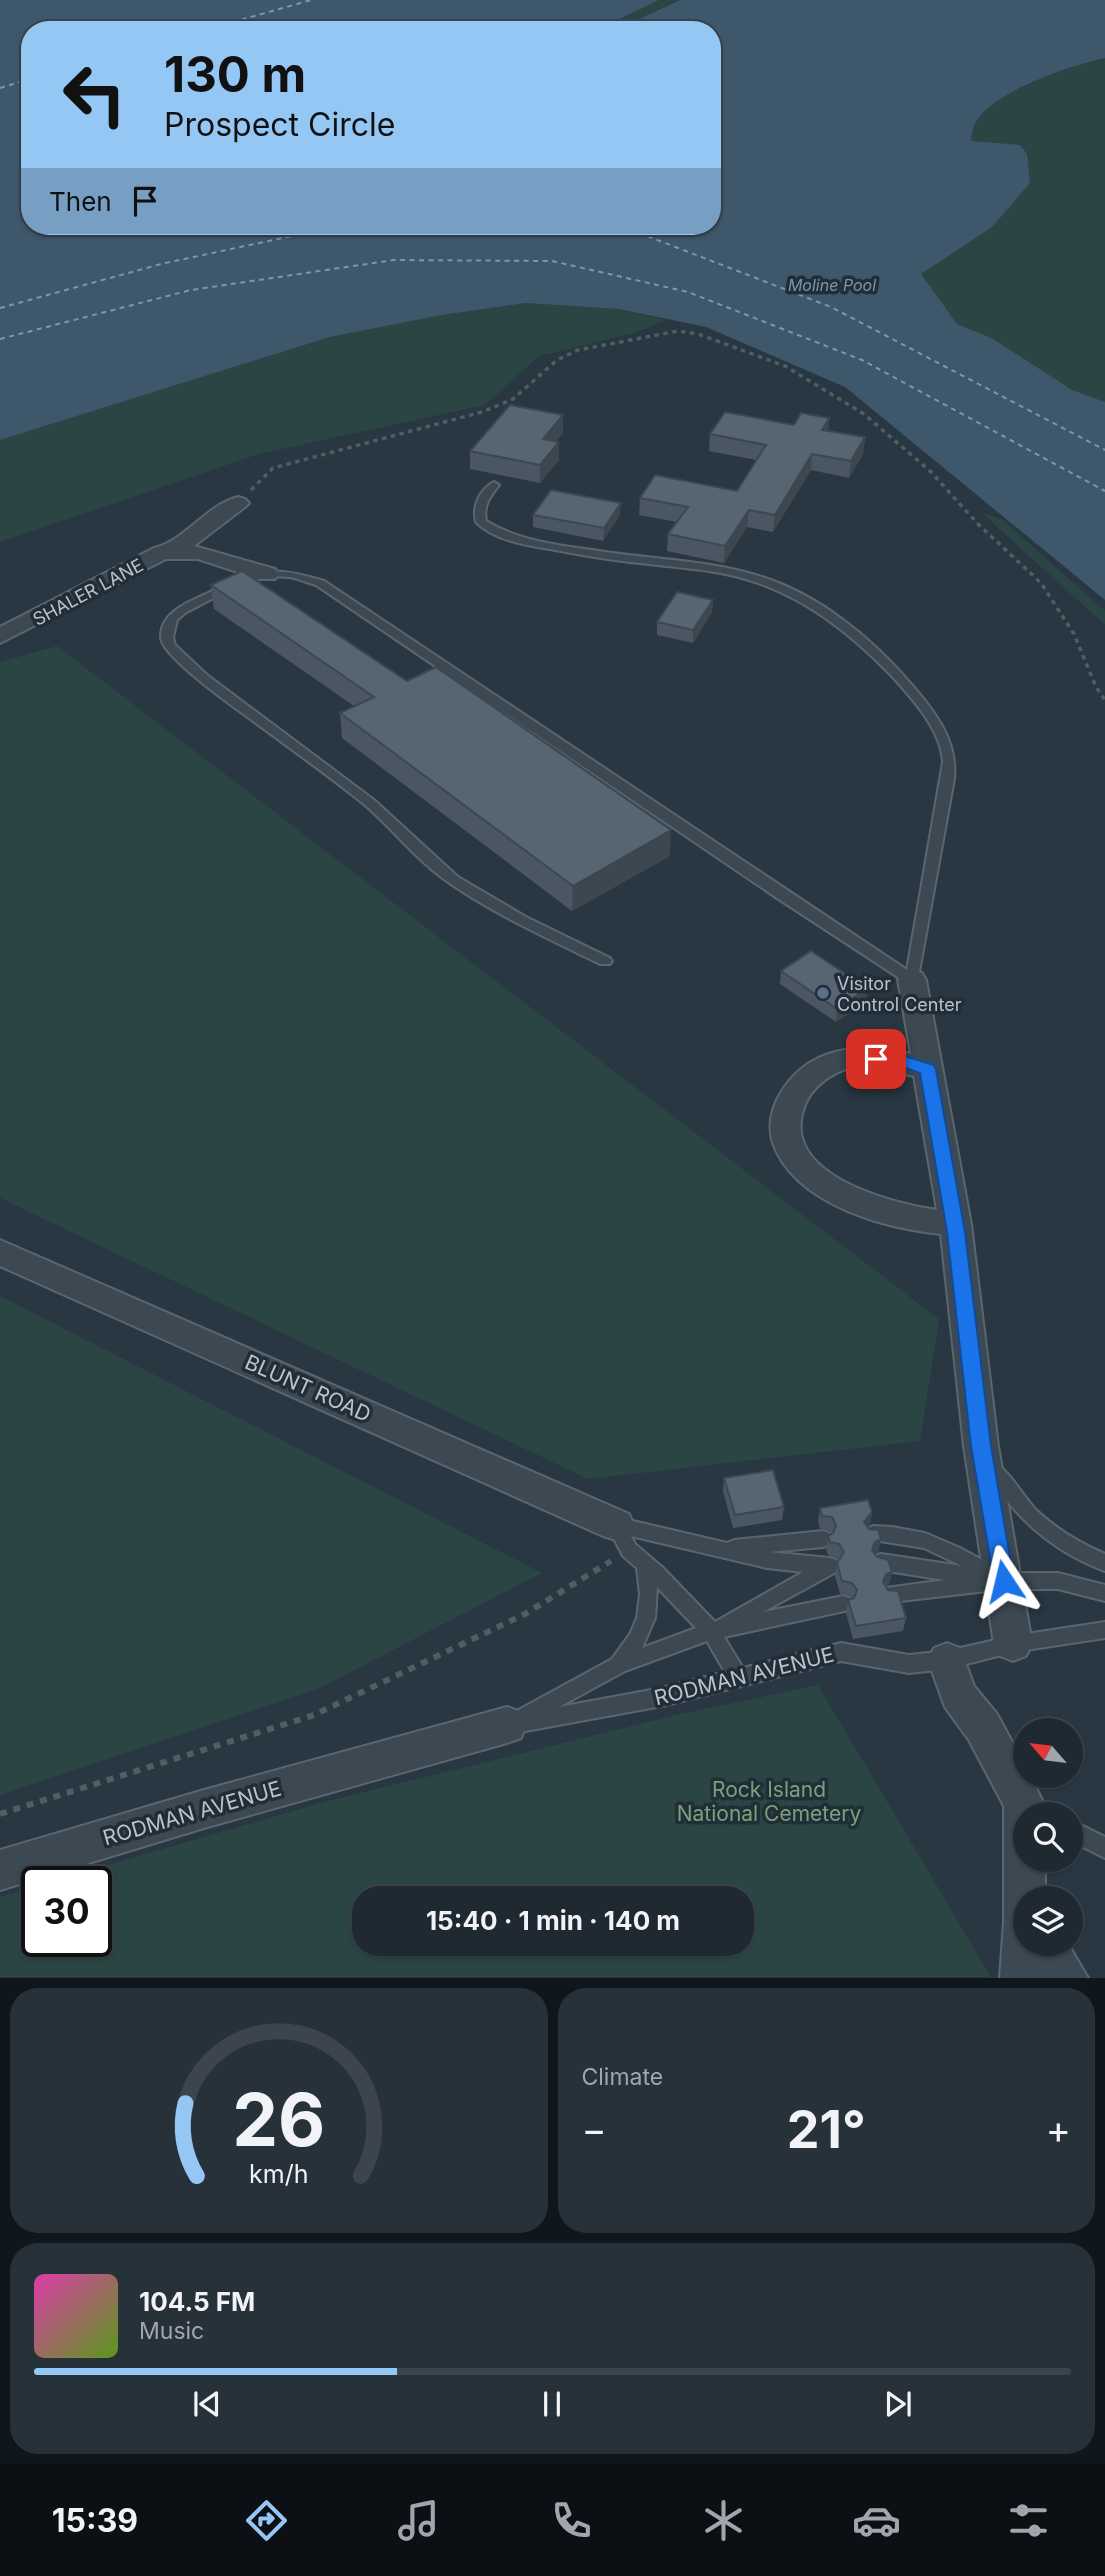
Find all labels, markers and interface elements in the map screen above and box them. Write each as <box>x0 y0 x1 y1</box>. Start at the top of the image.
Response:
text: 130 m <box>164 45 306 104</box>
icon: left <box>49 49 140 140</box>
text: Prospect Circle <box>164 105 395 144</box>
icon: arrive <box>126 182 164 220</box>
text: Then <box>49 186 112 217</box>
water label: Moline Pool <box>788 275 876 295</box>
street label: SHALER LANE <box>29 554 147 630</box>
place label: Visitor Control Center <box>837 973 962 1015</box>
marker: Visitor Control Center <box>815 985 831 1001</box>
pin <box>846 1029 906 1089</box>
icon: arrive <box>857 1040 895 1078</box>
street label: BLUNT ROAD <box>241 1349 375 1427</box>
position arrow <box>967 1544 1041 1618</box>
street label: RODMAN AVENUE <box>652 1642 836 1710</box>
north arrow <box>1013 1718 1083 1788</box>
map controls <box>1013 1718 1083 1956</box>
street label: RODMAN AVENUE <box>100 1776 284 1850</box>
park label: Rock Island National Cemetery <box>677 1777 861 1826</box>
button: search <box>1013 1802 1083 1872</box>
speed limit sign: 30 <box>21 1866 112 1957</box>
button: layers <box>1013 1886 1083 1956</box>
text: 15:40 · 1 min · 140 m <box>426 1905 680 1936</box>
text: Climate <box>582 2063 663 2091</box>
text: 26 <box>232 2076 325 2165</box>
text: 21° <box>787 2098 866 2161</box>
text: − <box>582 2106 607 2152</box>
text: + <box>1046 2106 1071 2152</box>
text: km/h <box>249 2159 308 2189</box>
text: 104.5 FM <box>139 2286 255 2317</box>
text: Music <box>139 2317 204 2345</box>
icon: previous <box>188 2385 226 2423</box>
icon: pause <box>533 2385 571 2423</box>
icon: next <box>879 2385 917 2423</box>
icon: directions <box>242 2496 291 2545</box>
icon: music <box>394 2496 443 2545</box>
icon: phone <box>547 2496 596 2545</box>
icon: climate <box>699 2496 748 2545</box>
icon: car <box>852 2496 901 2545</box>
icon: filters <box>1004 2496 1053 2545</box>
text: 15:39 <box>52 2501 138 2540</box>

